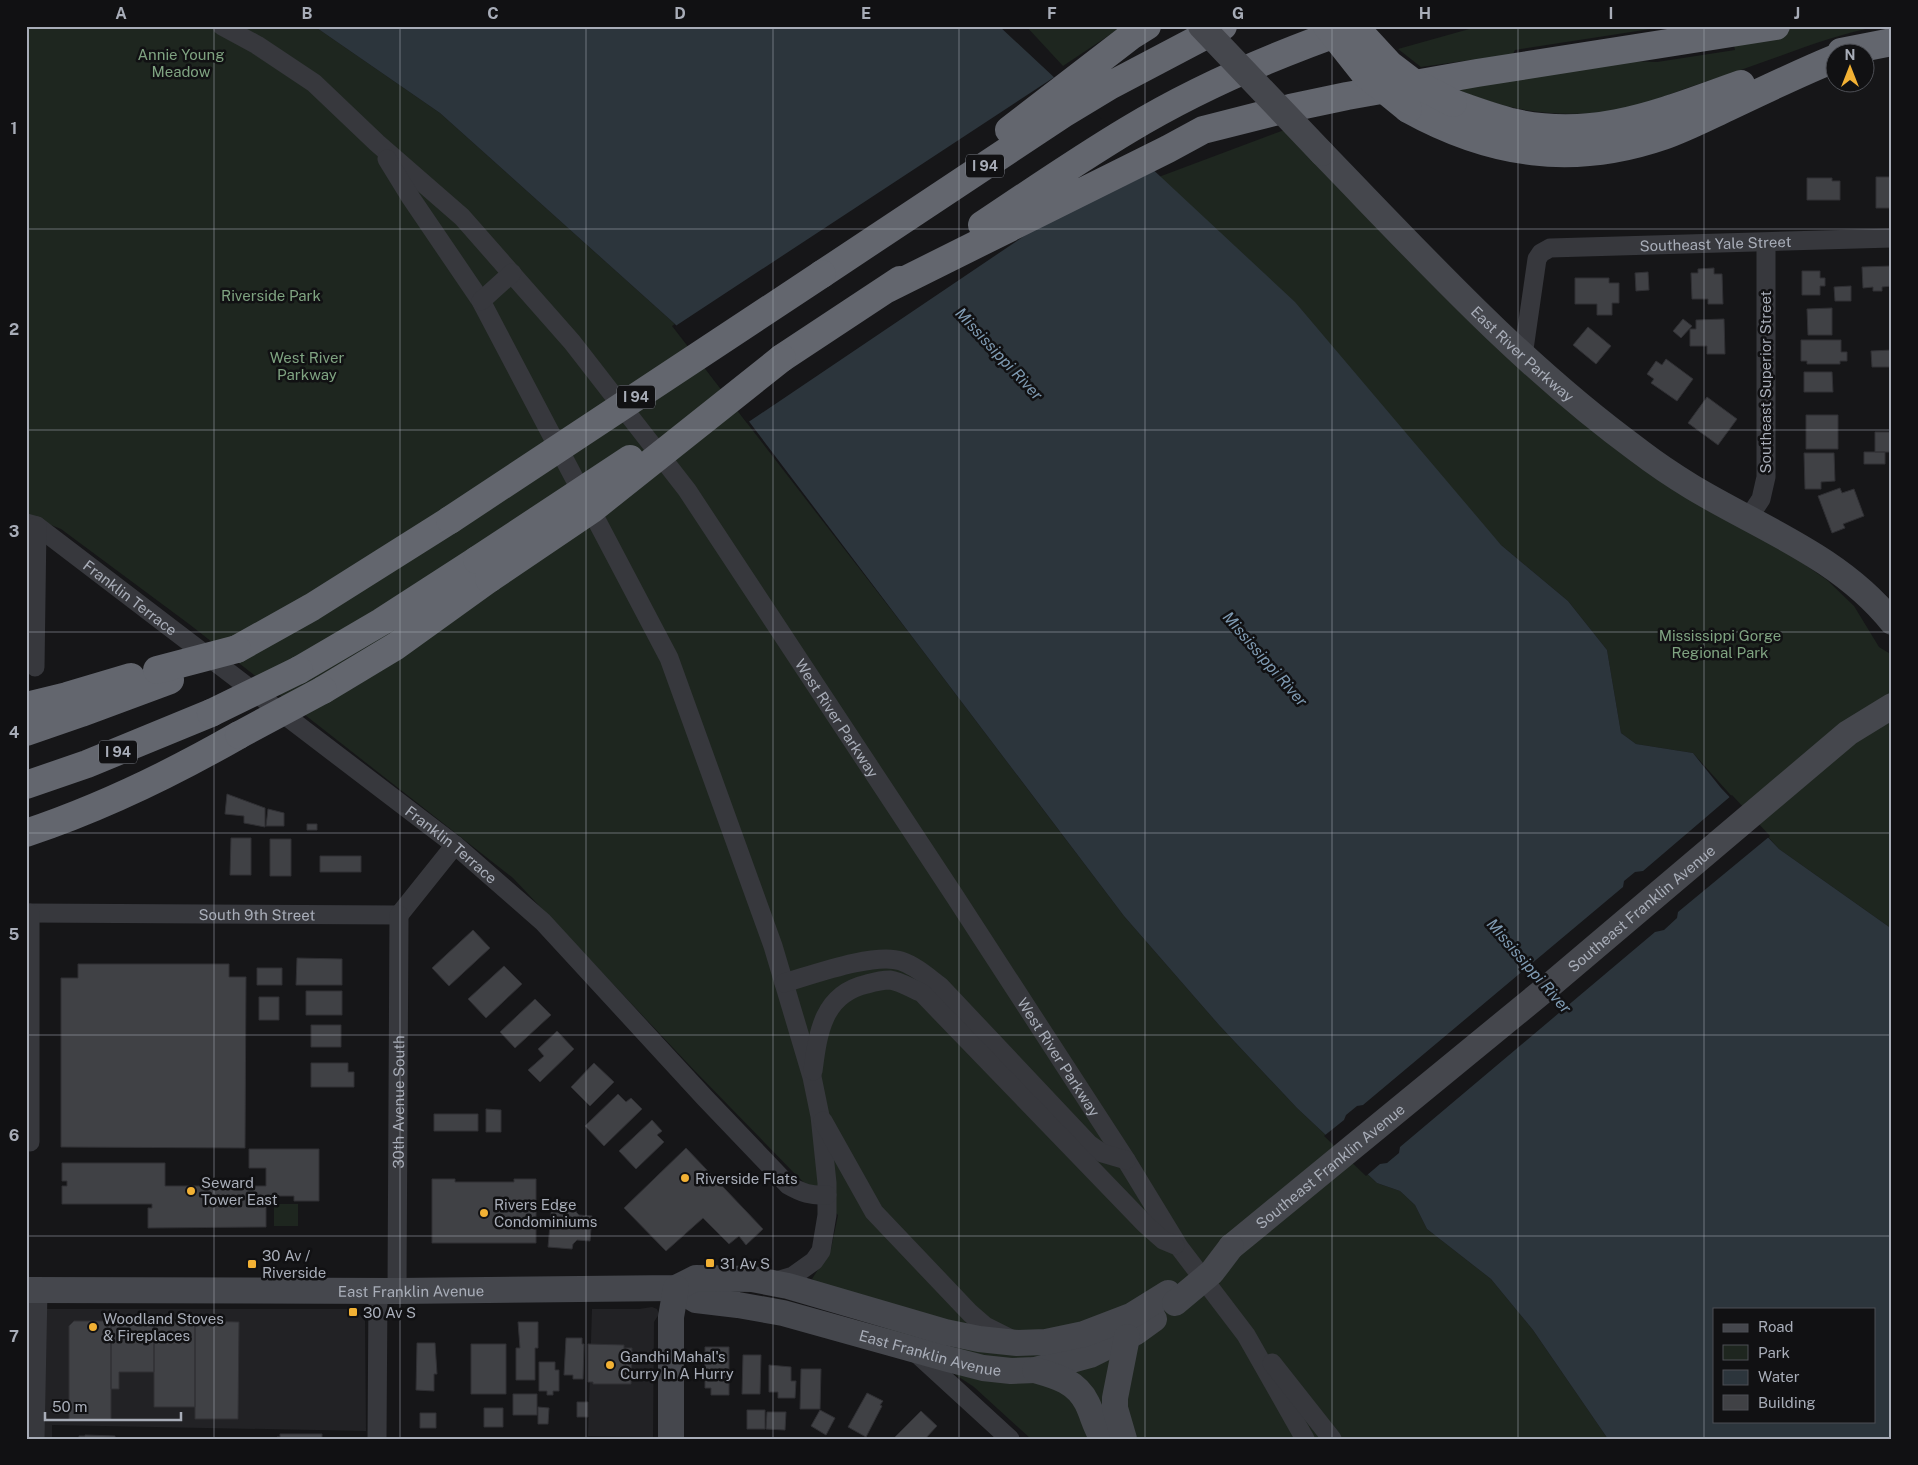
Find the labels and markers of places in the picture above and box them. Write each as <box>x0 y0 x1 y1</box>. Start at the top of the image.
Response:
place label: Riverside Flats <box>695 1170 798 1187</box>
marker: Riverside Flats <box>679 1172 691 1184</box>
place label: Seward Tower East <box>201 1174 278 1208</box>
marker: Seward Tower East <box>185 1185 197 1197</box>
place label: Rivers Edge Condominiums <box>494 1196 597 1230</box>
marker: Rivers Edge Condominiums <box>478 1207 490 1219</box>
place label: 30 Av / Riverside <box>262 1247 326 1281</box>
place label: 31 Av S <box>720 1255 770 1272</box>
marker: 31 Av S <box>704 1257 716 1269</box>
marker: 30 Av / Riverside <box>246 1258 258 1270</box>
place label: 30 Av S <box>363 1304 416 1321</box>
marker: 30 Av S <box>347 1306 359 1318</box>
place label: Woodland Stoves & Fireplaces <box>103 1310 224 1344</box>
marker: Woodland Stoves & Fireplaces <box>87 1321 99 1333</box>
place label: Gandhi Mahal's Curry In A Hurry <box>620 1348 734 1382</box>
marker: Gandhi Mahal's Curry In A Hurry <box>604 1359 616 1371</box>

